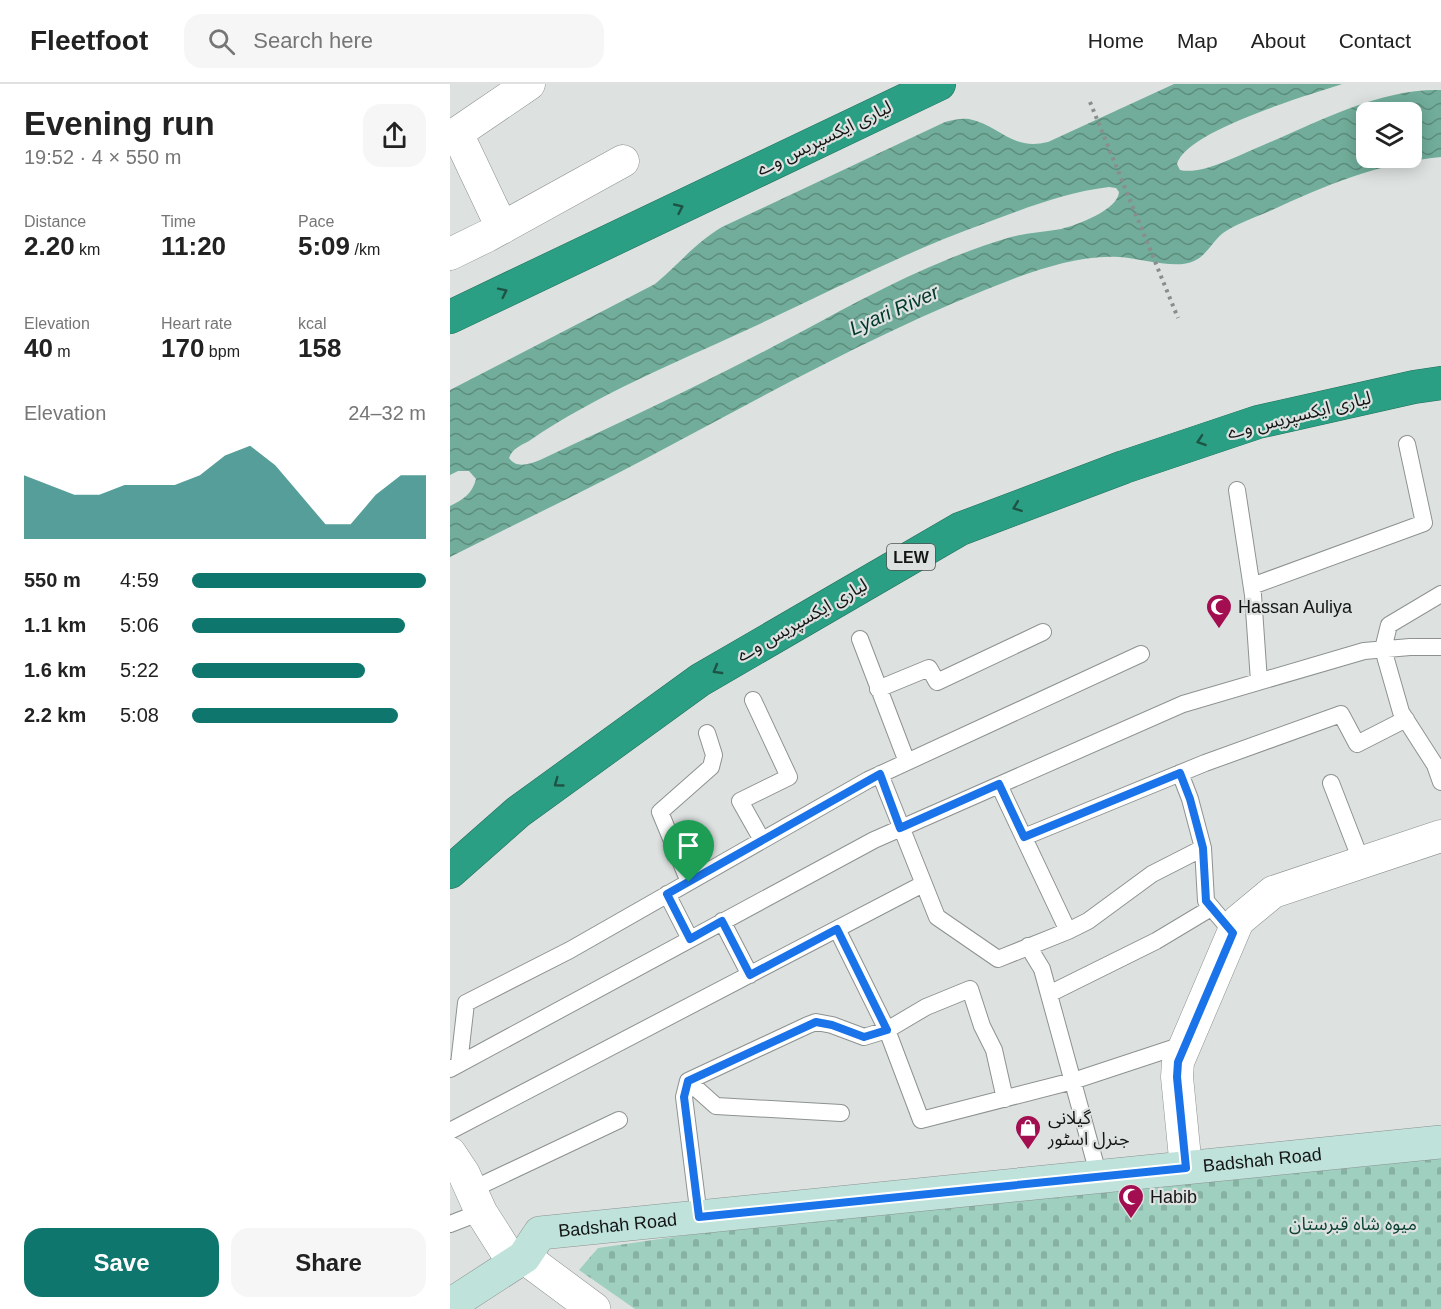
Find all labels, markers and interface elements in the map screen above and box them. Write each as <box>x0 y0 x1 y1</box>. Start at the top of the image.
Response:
search box <box>184 14 604 68</box>
text: Fleetfoot <box>30 25 148 56</box>
icon: search <box>205 25 238 58</box>
text: Search here <box>253 28 373 53</box>
text: Home <box>1088 29 1144 52</box>
text: Map <box>1177 29 1218 52</box>
text: About <box>1251 29 1306 52</box>
text: Contact <box>1339 29 1411 52</box>
street label: لیاری ایکسپریس وے <box>753 97 895 180</box>
map controls <box>1356 102 1422 168</box>
button: layers <box>1356 102 1422 168</box>
button: share <box>363 104 426 167</box>
text: Evening run <box>24 105 215 142</box>
text: 19:52 · 4 × 550 m <box>24 146 181 168</box>
one-way arrow <box>672 204 683 216</box>
text: Distance <box>24 213 86 230</box>
text: Time <box>161 213 196 230</box>
text: Pace <box>298 213 334 230</box>
text: 2.20 <box>24 231 75 261</box>
text: 11:20 <box>161 231 226 261</box>
text: 5:09 <box>298 231 350 261</box>
text: km <box>75 241 100 258</box>
text: /km <box>350 241 380 258</box>
water label: Lyari River <box>846 280 943 339</box>
one-way arrow <box>496 287 507 299</box>
text: Elevation <box>24 315 90 332</box>
text: Heart rate <box>161 315 232 332</box>
text: kcal <box>298 315 326 332</box>
text: 40 <box>24 333 53 363</box>
text: 170 <box>161 333 204 363</box>
text: 158 <box>298 333 341 363</box>
text: m <box>53 343 71 360</box>
text: bpm <box>204 343 240 360</box>
street label: لیاری ایکسپریس وے <box>1225 387 1373 444</box>
text: Elevation <box>24 402 106 424</box>
text: 24–32 m <box>348 402 426 424</box>
one-way arrow <box>1196 434 1207 447</box>
one-way arrow <box>1012 500 1023 513</box>
road number: LEW <box>887 544 935 570</box>
text: 550 m <box>24 569 81 591</box>
text: 4:59 <box>120 569 159 591</box>
street label: لیاری ایکسپریس وے <box>733 574 871 667</box>
mosque icon: Hassan Auliya <box>1204 592 1234 630</box>
place label: Hassan Auliya <box>1238 597 1353 617</box>
text: 1.1 km <box>24 614 86 636</box>
text: 5:06 <box>120 614 159 636</box>
text: 1.6 km <box>24 659 86 681</box>
text: 5:22 <box>120 659 159 681</box>
one-way arrow <box>713 663 723 674</box>
text: 2.2 km <box>24 704 86 726</box>
text: 5:08 <box>120 704 159 726</box>
one-way arrow <box>554 776 565 787</box>
pin <box>663 820 714 882</box>
icon: arrive <box>672 829 705 862</box>
place label: گیلانی جنرل اسٹور <box>1047 1108 1130 1150</box>
shop icon: گیلانی جنرل اسٹور <box>1013 1113 1043 1151</box>
street label: Badshah Road <box>1202 1144 1323 1176</box>
mosque icon: Habib <box>1116 1182 1146 1220</box>
place label: Habib <box>1150 1187 1197 1207</box>
street label: Badshah Road <box>557 1209 678 1241</box>
park label: میوہ شاہ قبرستان <box>1289 1214 1417 1235</box>
button: Save <box>24 1228 219 1297</box>
button: Share <box>231 1228 426 1297</box>

